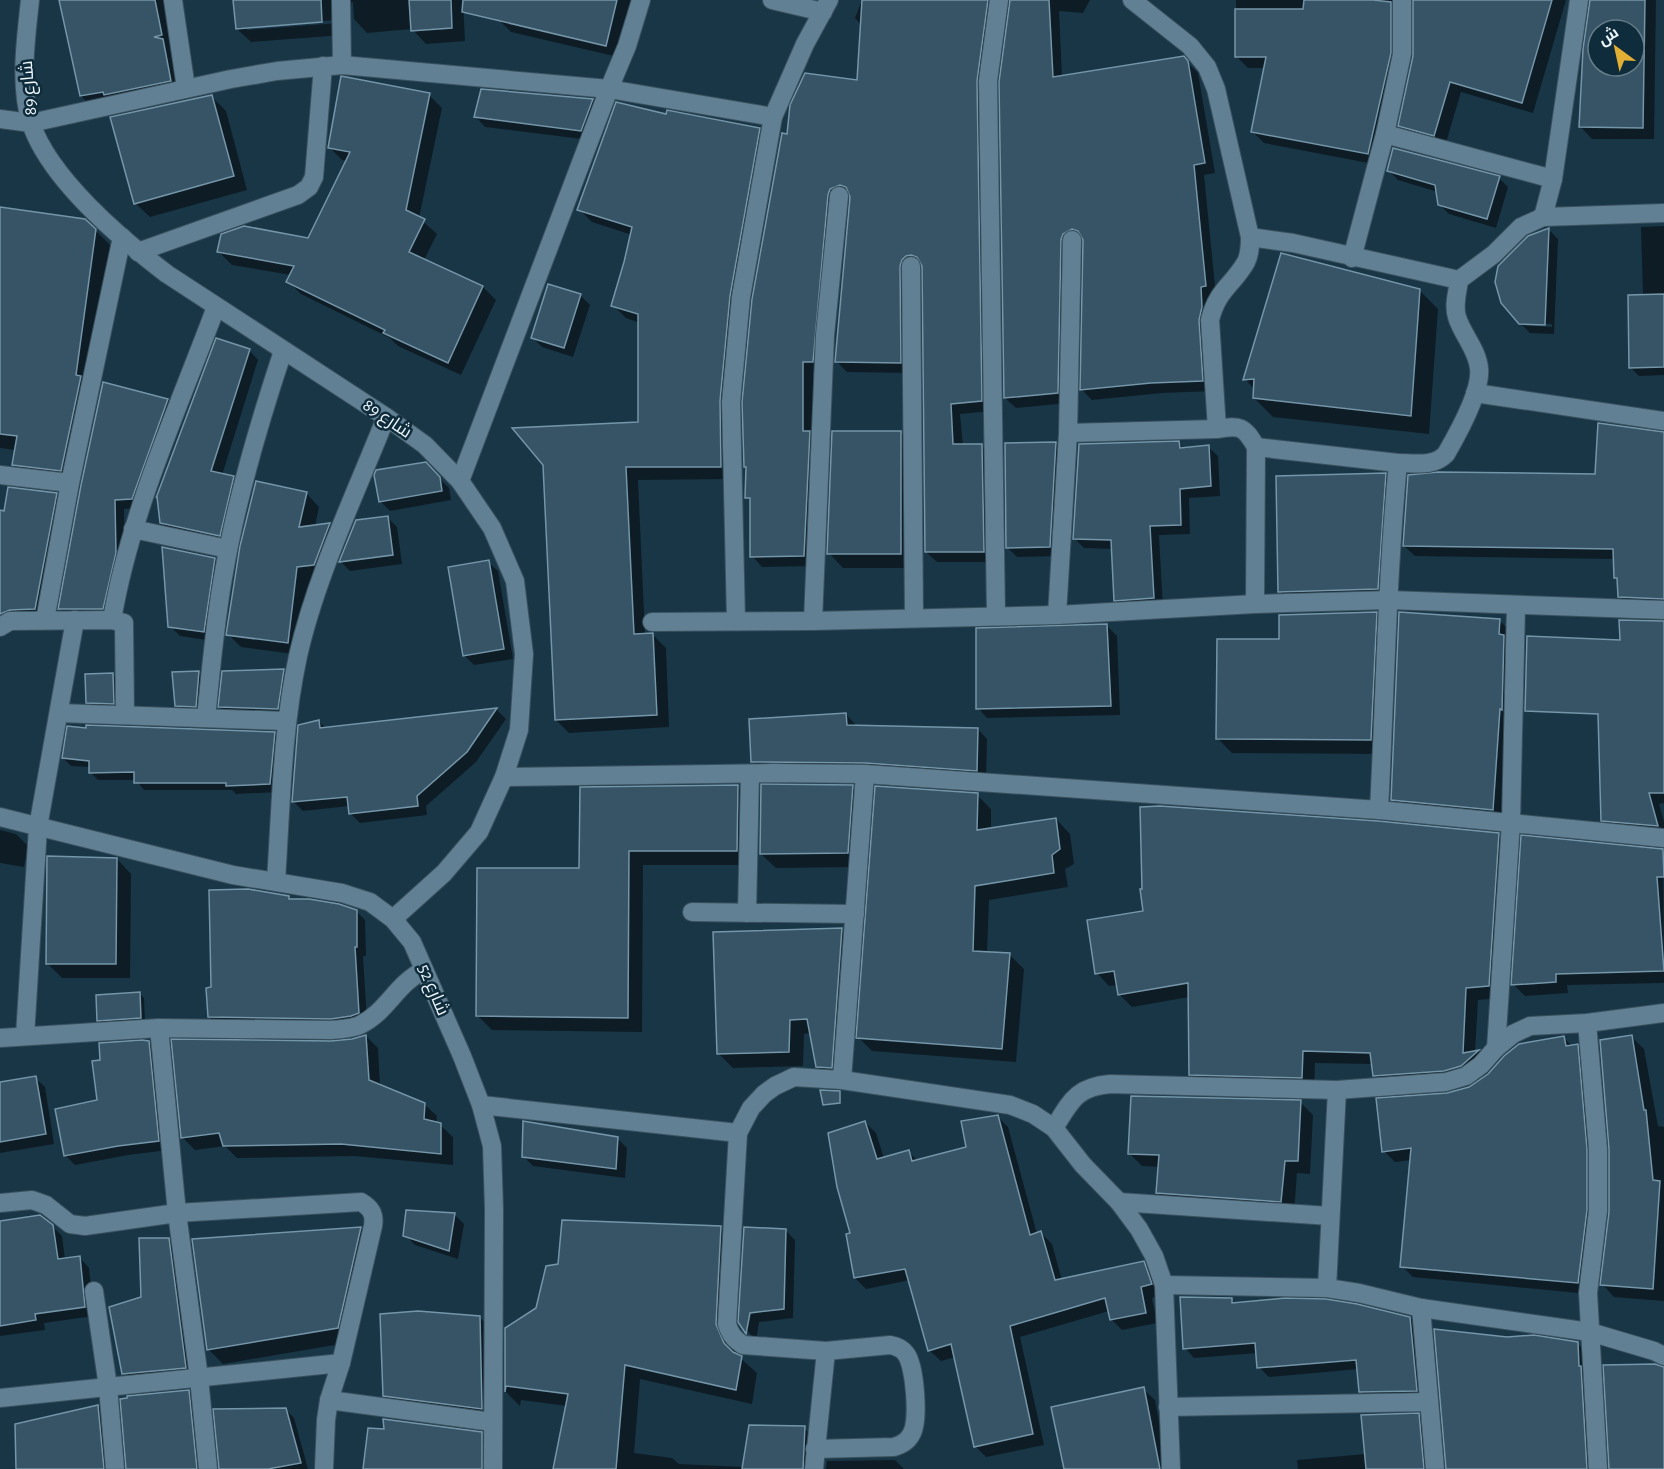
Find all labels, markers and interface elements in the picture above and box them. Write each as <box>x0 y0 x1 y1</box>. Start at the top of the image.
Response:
north arrow <box>1586 18 1646 78</box>
text: ش <box>1595 23 1622 49</box>
street label: شارع 89 <box>17 60 42 116</box>
street label: شارع 89 <box>358 395 415 443</box>
street label: شارع 52 <box>412 961 453 1019</box>

